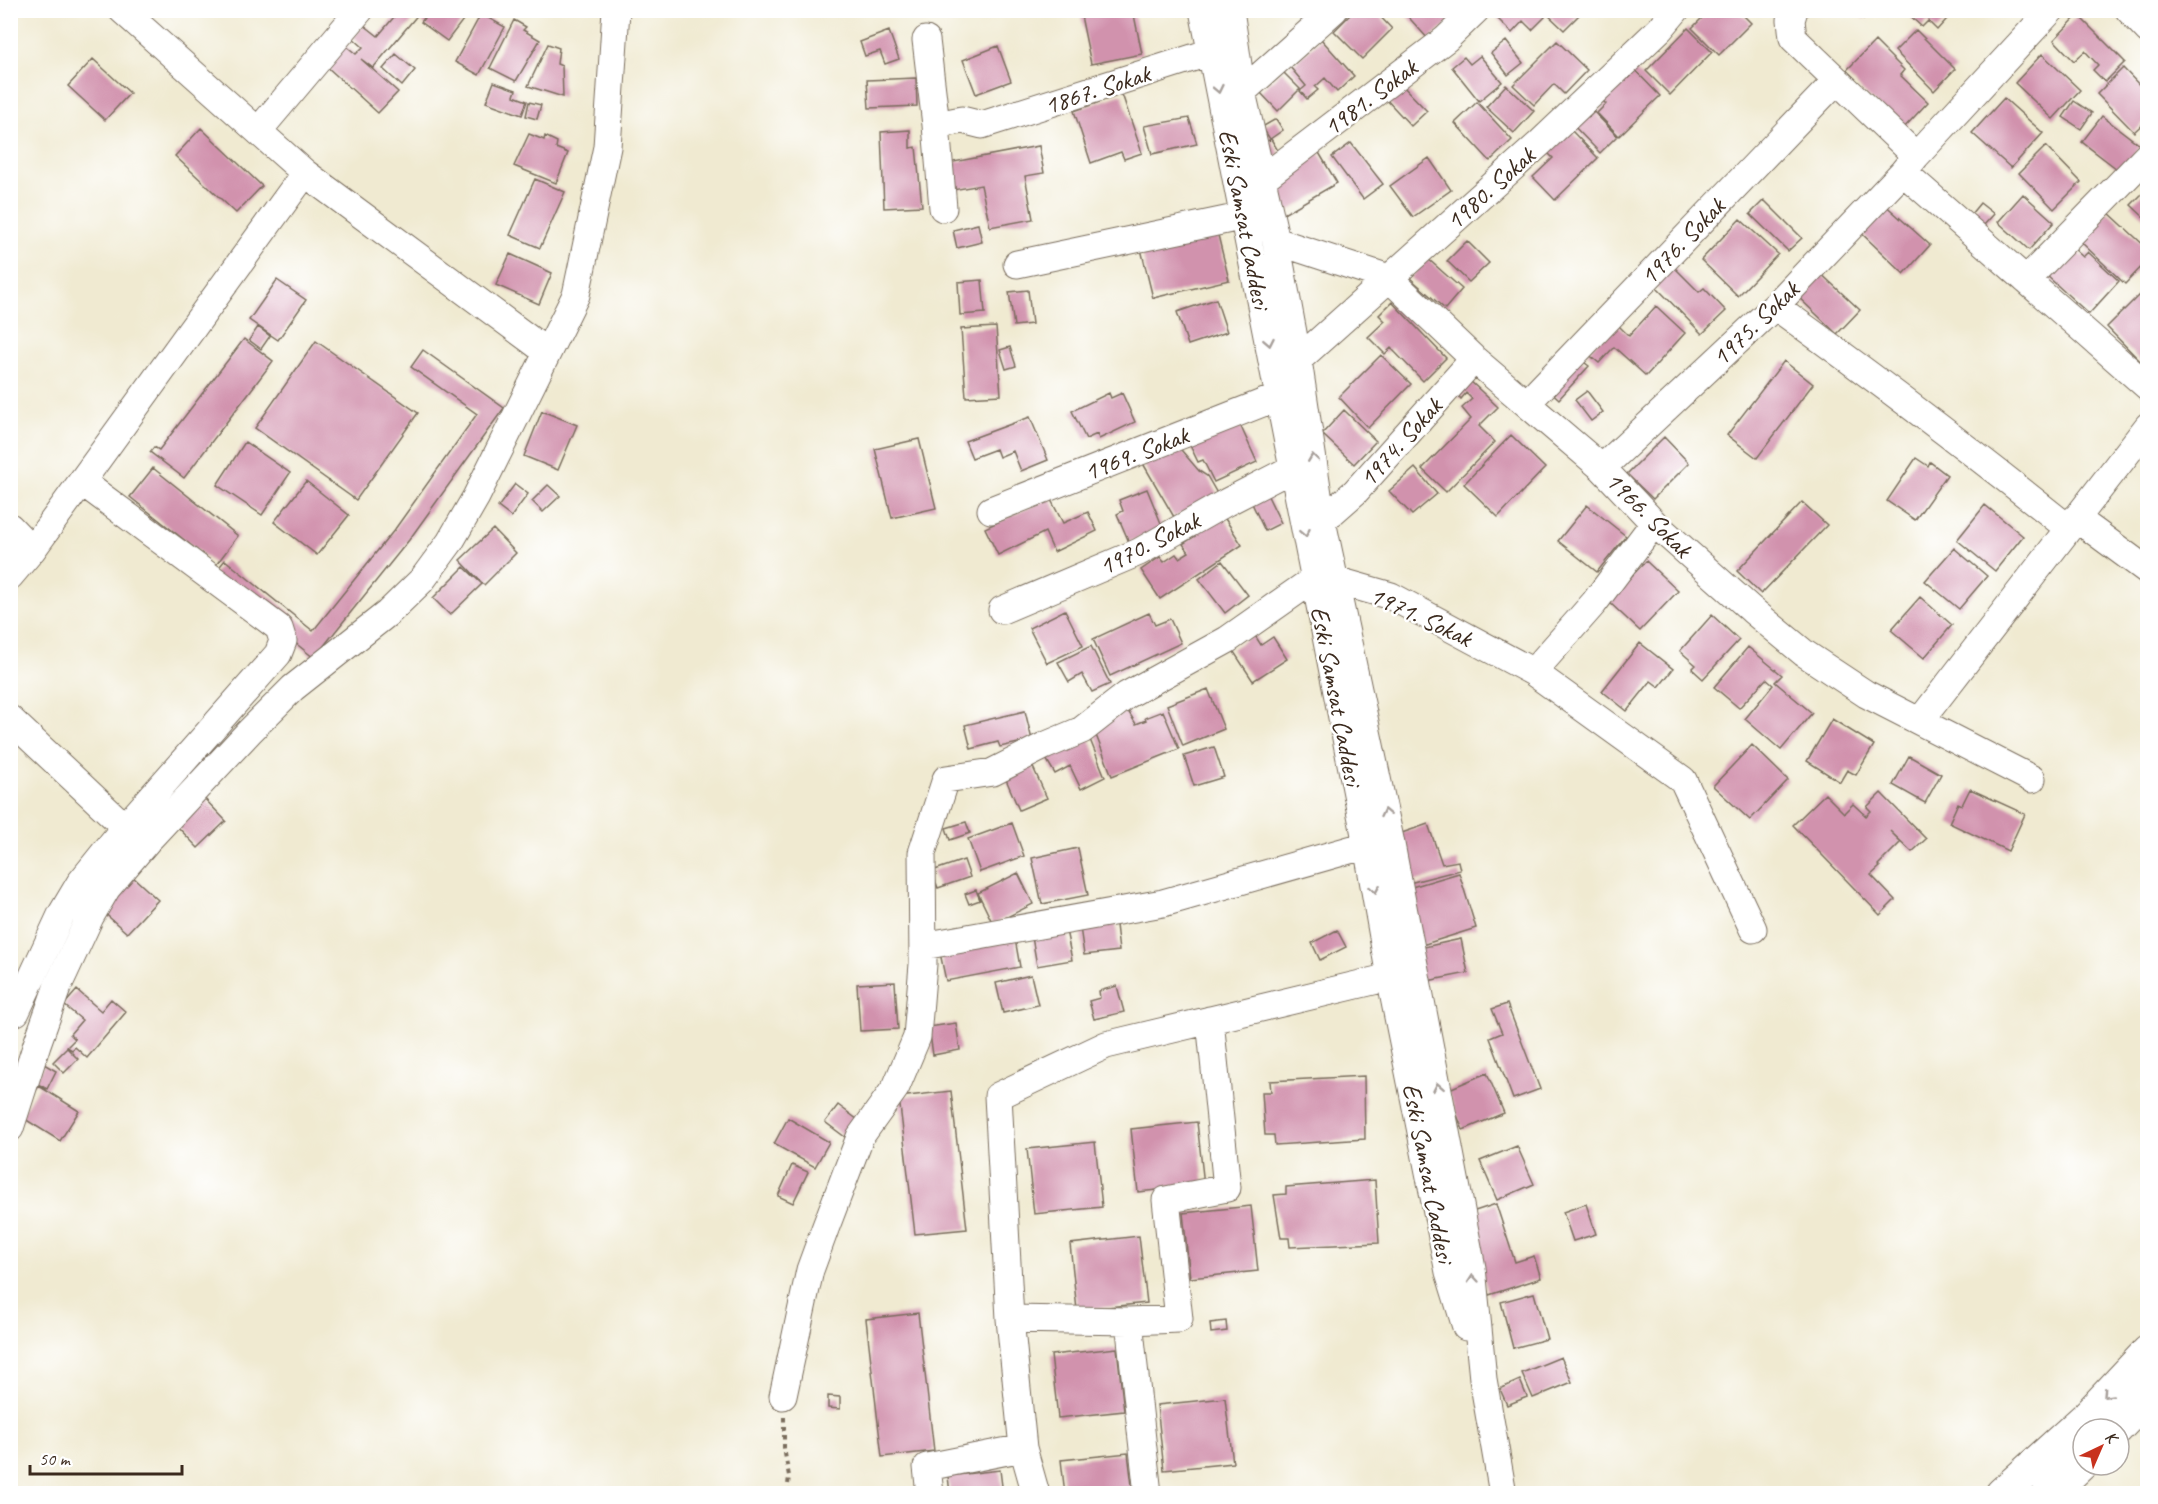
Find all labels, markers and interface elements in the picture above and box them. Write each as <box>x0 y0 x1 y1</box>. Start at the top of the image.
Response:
street label: 1981. Sokak <box>1317 50 1425 143</box>
street label: 1867. Sokak <box>1040 56 1156 122</box>
one-way arrow <box>1211 83 1224 93</box>
street label: Eski Samsat Caddesi <box>1211 127 1279 314</box>
street label: 1980. Sokak <box>1439 139 1543 237</box>
street label: 1976. Sokak <box>1633 190 1733 292</box>
street label: 1975. Sokak <box>1705 273 1807 373</box>
one-way arrow <box>1262 336 1275 346</box>
street label: 1974. Sokak <box>1352 390 1450 494</box>
street label: 1969. Sokak <box>1079 418 1194 488</box>
one-way arrow <box>1307 453 1319 462</box>
street label: 1966. Sokak <box>1598 464 1700 566</box>
street label: 1970. Sokak <box>1093 503 1207 583</box>
one-way arrow <box>1298 528 1311 538</box>
street label: 1971. Sokak <box>1364 578 1479 655</box>
street label: Eski Samsat Caddesi <box>1303 604 1371 791</box>
one-way arrow <box>1379 809 1392 819</box>
one-way arrow <box>1368 885 1380 894</box>
street label: Eski Samsat Caddesi <box>1395 1081 1463 1268</box>
one-way arrow <box>1432 1083 1445 1093</box>
one-way arrow <box>1467 1275 1480 1284</box>
one-way arrow <box>2104 1387 2115 1398</box>
north arrow <box>2071 1417 2131 1477</box>
text: K <box>2101 1427 2123 1450</box>
scale bar <box>30 1438 182 1476</box>
text: 50 m <box>39 1448 72 1470</box>

